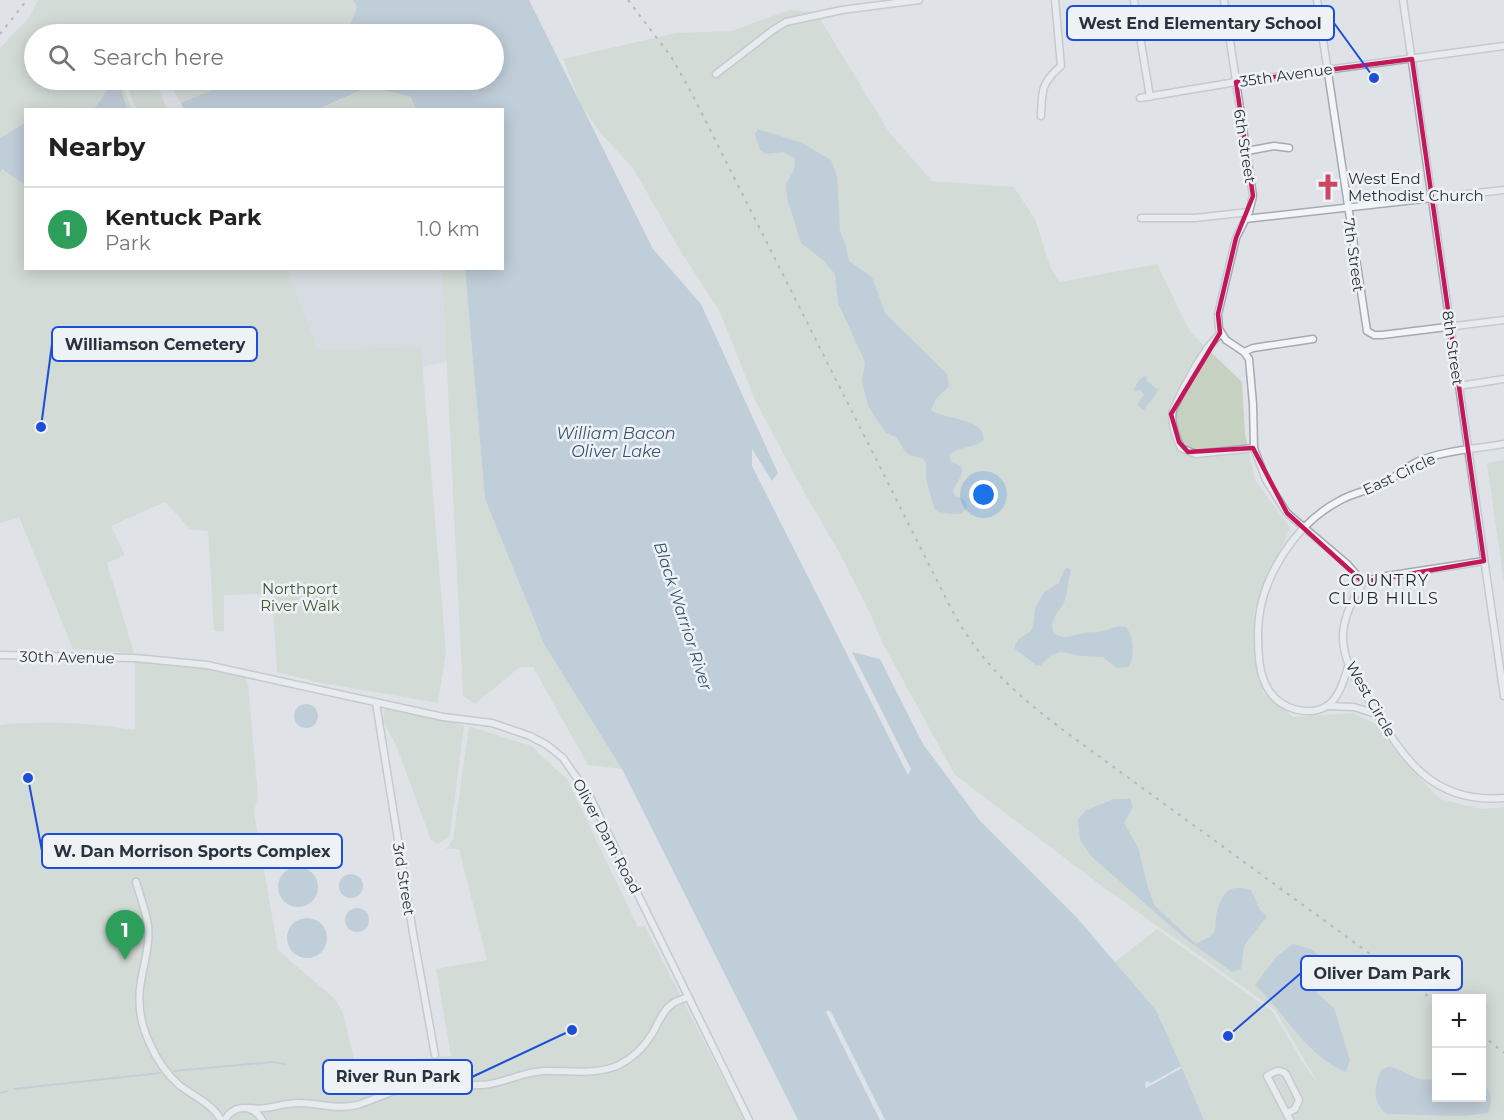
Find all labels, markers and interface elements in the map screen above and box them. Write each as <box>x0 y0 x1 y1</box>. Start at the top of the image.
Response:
callout: West End Elementary School <box>1067 6 1334 40</box>
text: West End Elementary School <box>1079 14 1321 33</box>
search box <box>24 24 504 90</box>
icon: search <box>45 41 78 74</box>
text: Search here <box>93 44 224 71</box>
street label: 35th Avenue <box>1238 59 1334 91</box>
street label: 6th Street <box>1230 108 1260 184</box>
text: Nearby <box>48 131 145 163</box>
place label: West End Methodist Church <box>1348 169 1484 205</box>
church icon: West End Methodist Church <box>1313 172 1343 202</box>
text: Kentuck Park <box>105 204 261 231</box>
text: 1 <box>64 217 71 241</box>
text: 1.0 km <box>417 217 480 241</box>
street label: 7th Street <box>1339 217 1369 293</box>
text: Park <box>105 231 151 255</box>
street label: 8th Street <box>1438 309 1468 387</box>
callout: Williamson Cemetery <box>52 327 257 361</box>
text: Williamson Cemetery <box>65 335 246 354</box>
water label: William Bacon Oliver Lake <box>556 424 676 461</box>
street label: East Circle <box>1360 449 1438 499</box>
your location <box>969 480 998 509</box>
water label: Black Warrior River <box>650 539 716 693</box>
district label: COUNTRY CLUB HILLS <box>1329 571 1439 608</box>
park label: Northport River Walk <box>260 579 340 615</box>
street label: 30th Avenue <box>19 647 115 667</box>
street label: West Circle <box>1342 658 1400 740</box>
street label: Oliver Dam Road <box>569 775 645 897</box>
callout: W. Dan Morrison Sports Complex <box>42 834 342 868</box>
street label: 3rd Street <box>389 841 419 917</box>
text: W. Dan Morrison Sports Complex <box>54 842 331 861</box>
pin: 1 <box>106 910 144 960</box>
callout: Oliver Dam Park <box>1301 956 1462 990</box>
text: Oliver Dam Park <box>1313 964 1451 983</box>
map controls <box>1432 994 1486 1102</box>
button: + <box>1432 994 1486 1048</box>
button: − <box>1432 1048 1486 1102</box>
callout: River Run Park <box>323 1060 472 1094</box>
text: River Run Park <box>336 1067 461 1086</box>

